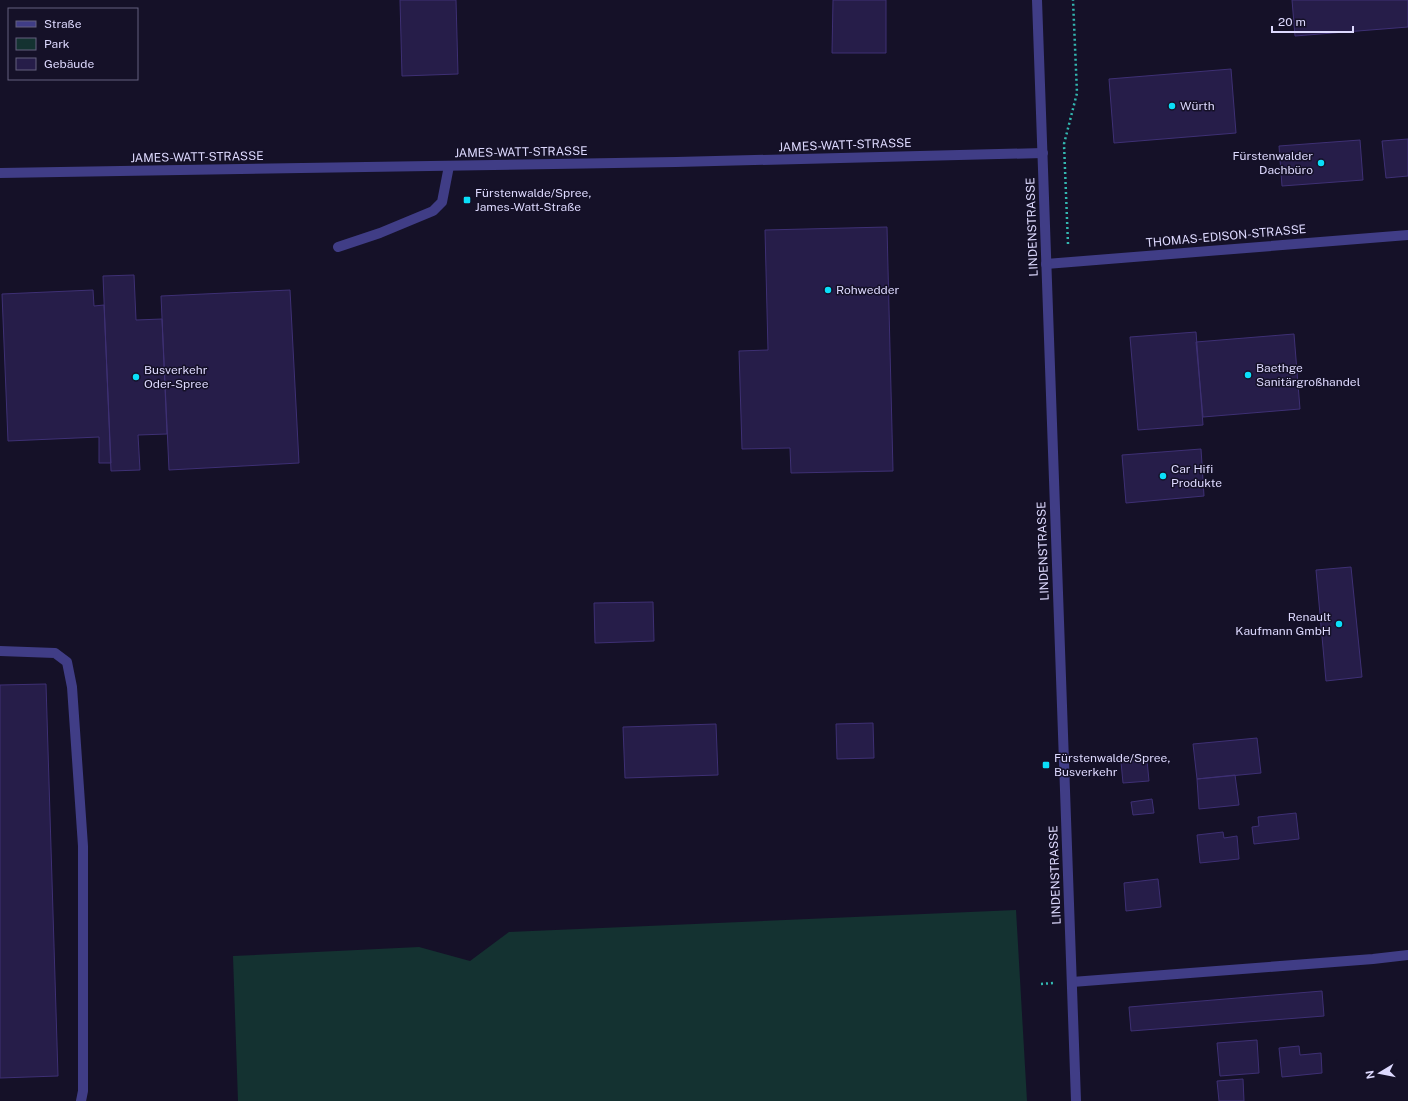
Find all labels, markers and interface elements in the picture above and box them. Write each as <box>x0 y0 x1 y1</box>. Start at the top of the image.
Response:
legend <box>8 8 138 80</box>
scale bar <box>1272 8 1353 34</box>
text: 20 m <box>1278 15 1306 29</box>
text: Straße <box>44 17 82 31</box>
text: Park <box>44 37 70 51</box>
text: Gebäude <box>44 57 94 71</box>
place label: Würth <box>1180 99 1215 113</box>
marker: Würth <box>1167 101 1177 111</box>
street label: JAMES-WATT-STRASSE <box>778 136 912 154</box>
street label: JAMES-WATT-STRASSE <box>454 144 588 160</box>
street label: JAMES-WATT-STRASSE <box>130 149 264 165</box>
place label: Fürstenwalder Dachbüro <box>1232 149 1313 177</box>
marker: Fürstenwalder Dachbüro <box>1316 158 1326 168</box>
street label: LINDENSTRASSE <box>1023 177 1041 277</box>
place label: Fürstenwalde/Spree, James-Watt-Straße <box>475 186 591 214</box>
marker: Fürstenwalde/Spree, James-Watt-Straße <box>462 195 472 205</box>
street label: THOMAS-EDISON-STRASSE <box>1145 222 1307 250</box>
place label: Rohwedder <box>836 283 900 297</box>
marker: Rohwedder <box>823 285 833 295</box>
place label: Baethge Sanitärgroßhandel <box>1256 361 1361 389</box>
place label: Busverkehr Oder-Spree <box>144 363 209 391</box>
marker: Baethge Sanitärgroßhandel <box>1243 370 1253 380</box>
marker: Busverkehr Oder-Spree <box>131 372 141 382</box>
place label: Car Hifi Produkte <box>1171 462 1222 490</box>
marker: Car Hifi Produkte <box>1158 471 1168 481</box>
street label: LINDENSTRASSE <box>1034 501 1052 601</box>
place label: Renault Kaufmann GmbH <box>1235 610 1331 638</box>
marker: Renault Kaufmann GmbH <box>1334 619 1344 629</box>
place label: Fürstenwalde/Spree, Busverkehr <box>1054 751 1170 779</box>
marker: Fürstenwalde/Spree, Busverkehr <box>1041 760 1051 770</box>
street label: LINDENSTRASSE <box>1046 825 1064 925</box>
north arrow <box>1360 1053 1400 1093</box>
text: N <box>1363 1069 1377 1080</box>

